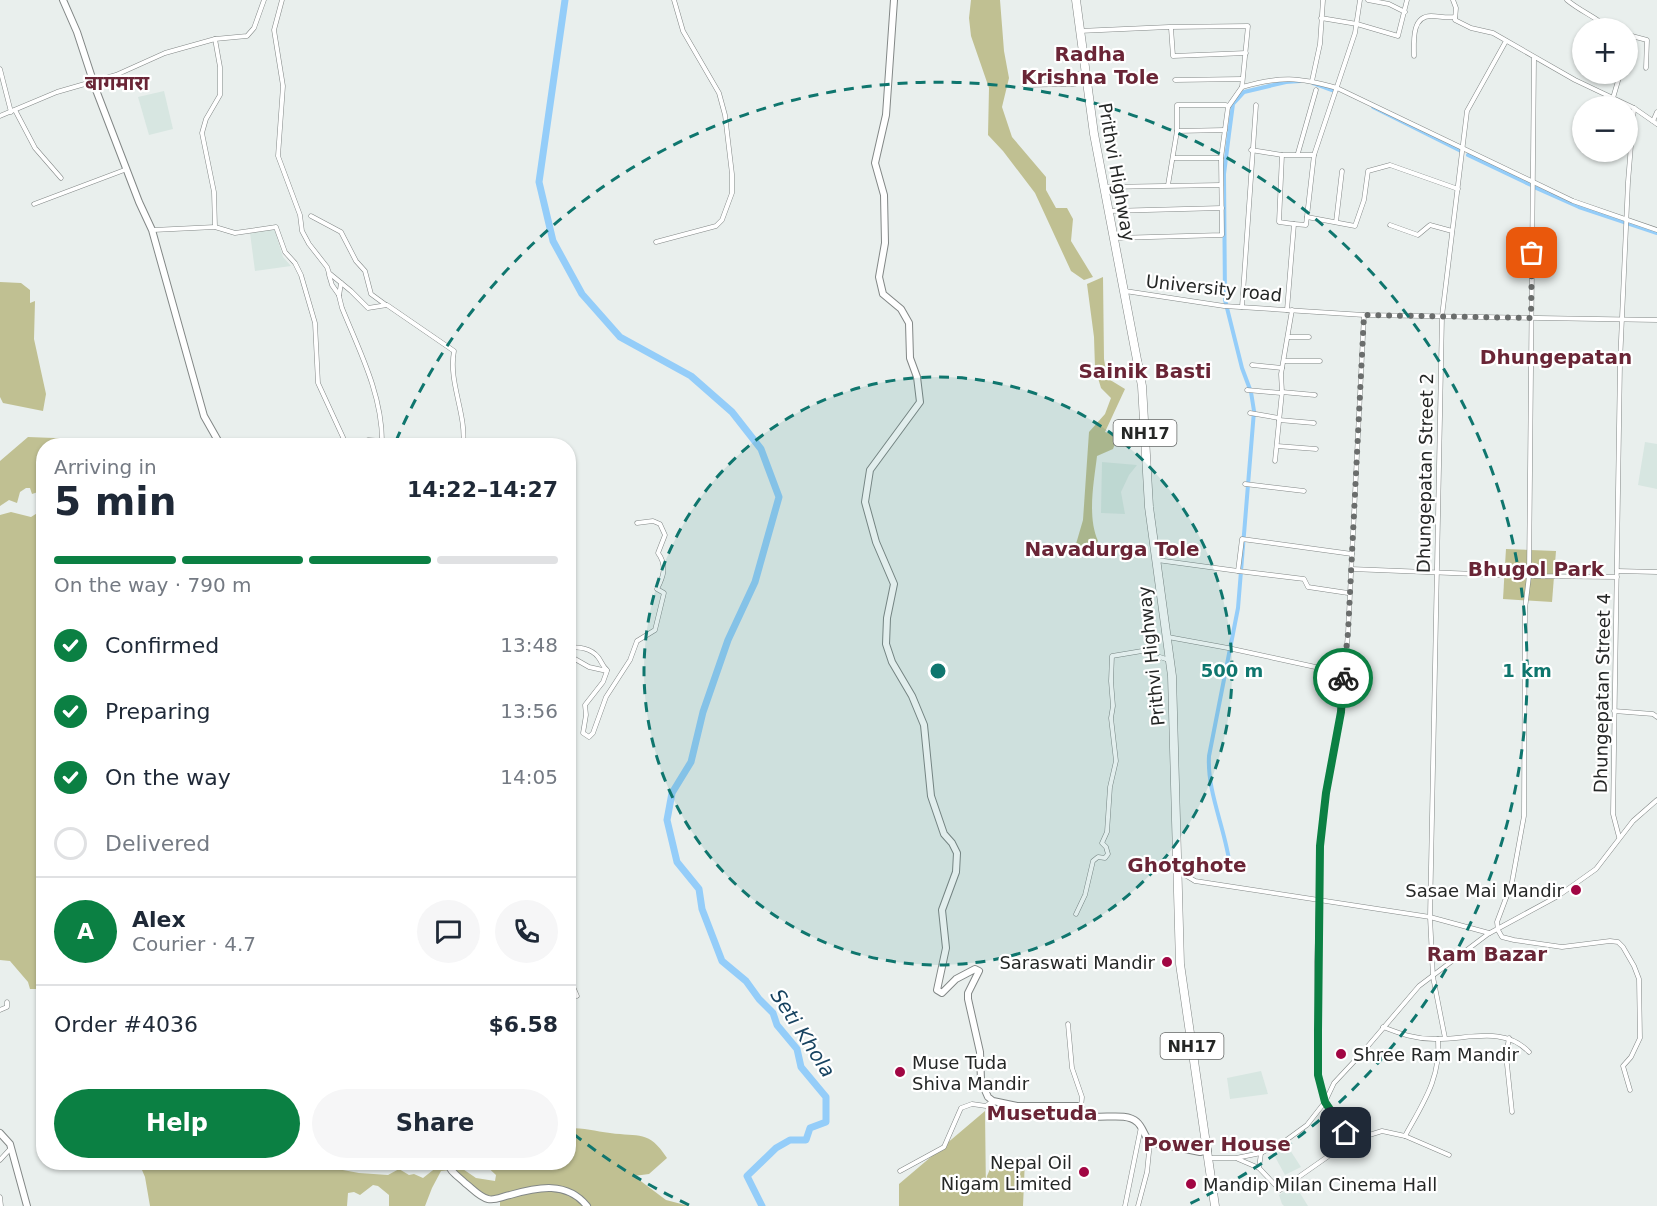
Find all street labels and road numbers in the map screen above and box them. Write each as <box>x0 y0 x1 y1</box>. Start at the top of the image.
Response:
street label: Prithvi Highway <box>1094 101 1140 243</box>
street label: University road <box>1145 270 1283 306</box>
street label: Dhungepatan Street 2 <box>1413 373 1437 573</box>
road number: NH17 <box>1114 420 1176 446</box>
street label: Prithvi Highway <box>1133 585 1169 727</box>
street label: Dhungepatan Street 4 <box>1590 593 1614 793</box>
road number: NH17 <box>1160 1033 1224 1059</box>

